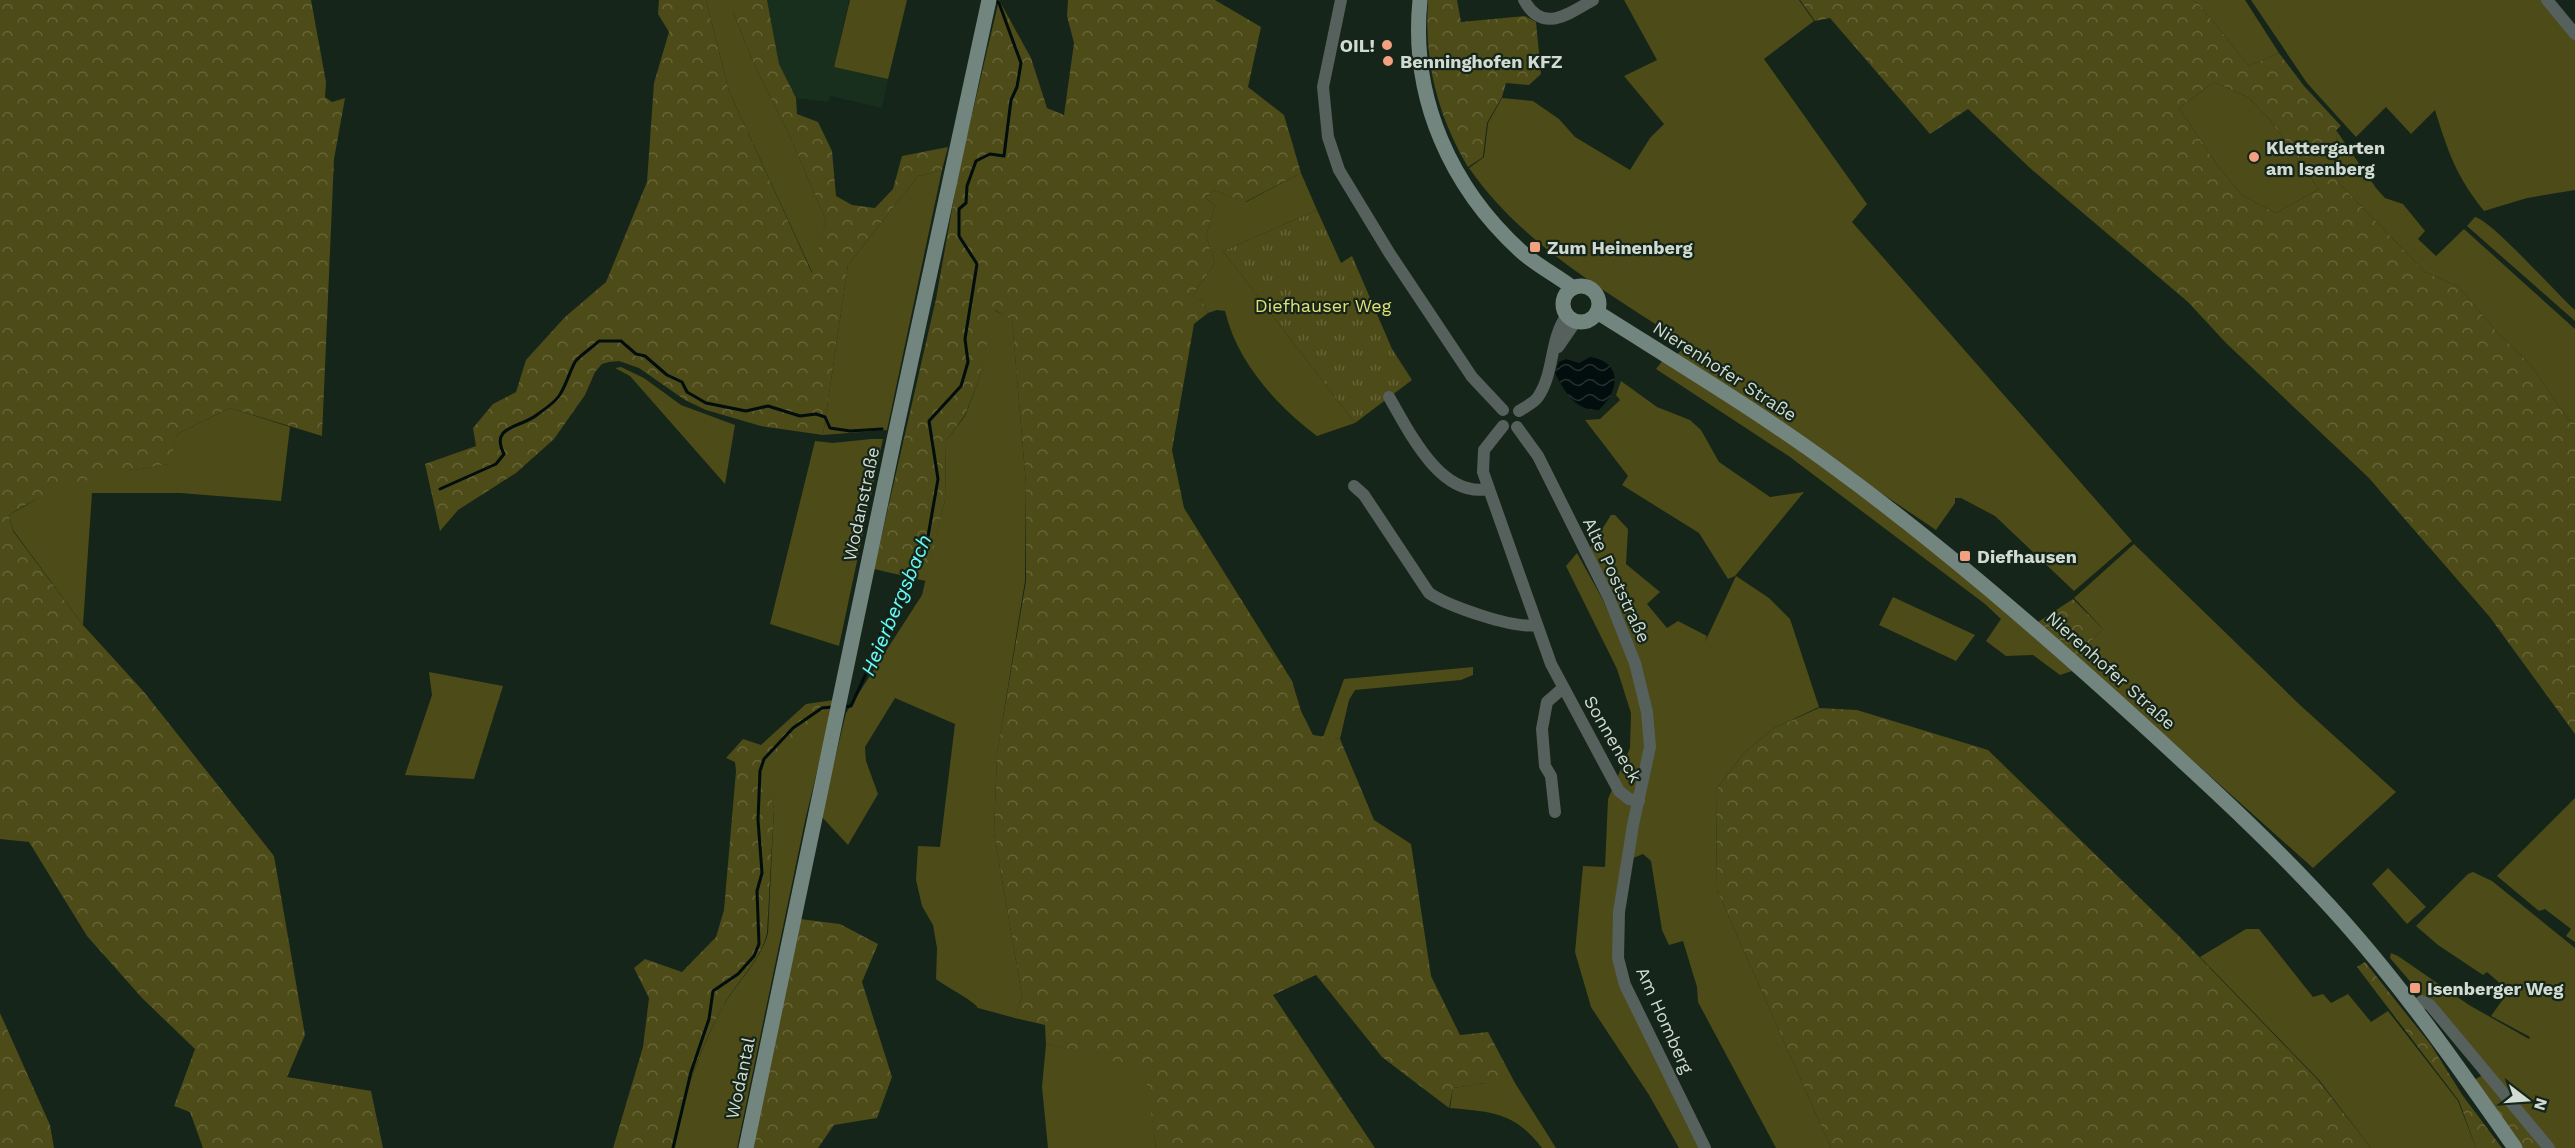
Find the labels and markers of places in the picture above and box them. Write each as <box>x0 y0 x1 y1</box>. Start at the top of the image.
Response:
place label: OIL! <box>1340 35 1375 56</box>
marker: OIL! <box>1380 38 1394 52</box>
place label: Benninghofen KFZ <box>1400 51 1562 72</box>
marker: Benninghofen KFZ <box>1381 54 1395 68</box>
place label: Klettergarten am Isenberg <box>2266 137 2385 179</box>
marker: Klettergarten am Isenberg <box>2247 150 2261 164</box>
place label: Zum Heinenberg <box>1547 237 1693 258</box>
marker: Zum Heinenberg <box>1528 240 1542 254</box>
place label: Diefhausen <box>1977 546 2077 567</box>
marker: Diefhausen <box>1958 549 1972 563</box>
place label: Isenberger Weg <box>2427 978 2564 999</box>
marker: Isenberger Weg <box>2408 981 2422 995</box>

